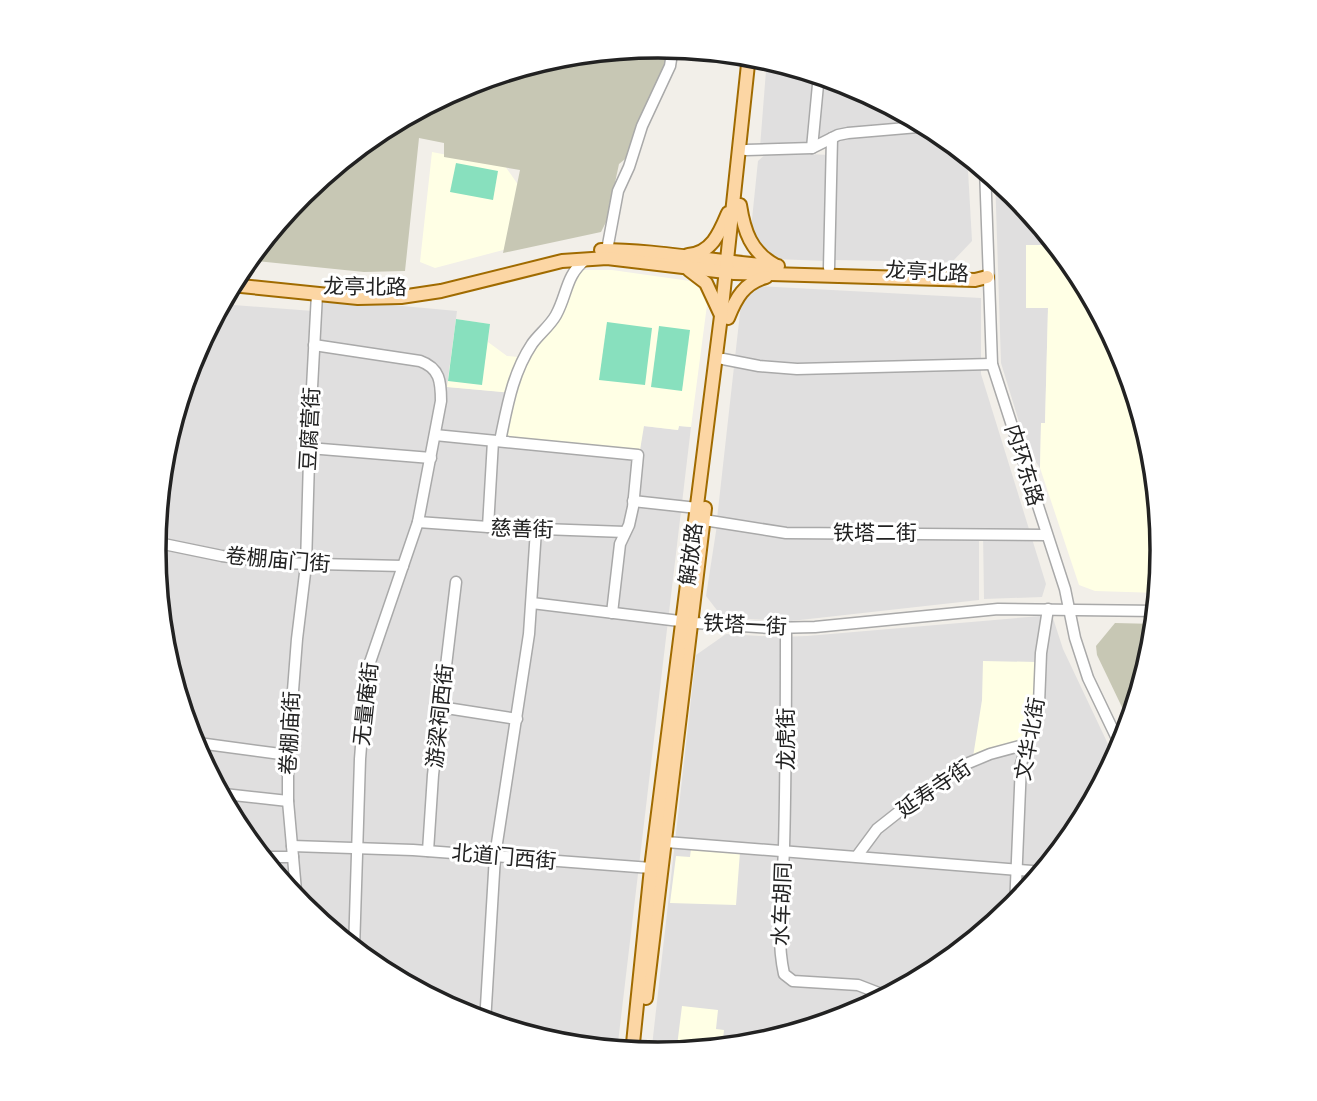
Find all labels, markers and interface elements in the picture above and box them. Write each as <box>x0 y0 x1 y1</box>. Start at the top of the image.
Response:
street label: 龙亭北路 <box>884 258 970 287</box>
street label: 龙亭北路 <box>323 274 407 301</box>
street label: 豆腐营街 <box>296 386 325 472</box>
street label: 内环东路 <box>999 421 1048 509</box>
street label: 慈善街 <box>490 516 554 543</box>
street label: 解放路 <box>675 521 708 587</box>
street label: 铁塔二街 <box>833 521 917 546</box>
street label: 卷棚庙门街 <box>225 543 331 578</box>
street label: 铁塔一街 <box>702 611 788 640</box>
street label: 无量庵街 <box>350 661 383 747</box>
street label: 游梁祠西街 <box>423 663 458 770</box>
street label: 卷棚庙街 <box>276 690 305 776</box>
street label: 文华北街 <box>1011 696 1050 783</box>
street label: 龙虎街 <box>774 708 799 771</box>
street label: 延寿寺街 <box>892 756 976 823</box>
street label: 北道门西街 <box>451 840 557 875</box>
street label: 水车胡同 <box>769 862 796 946</box>

